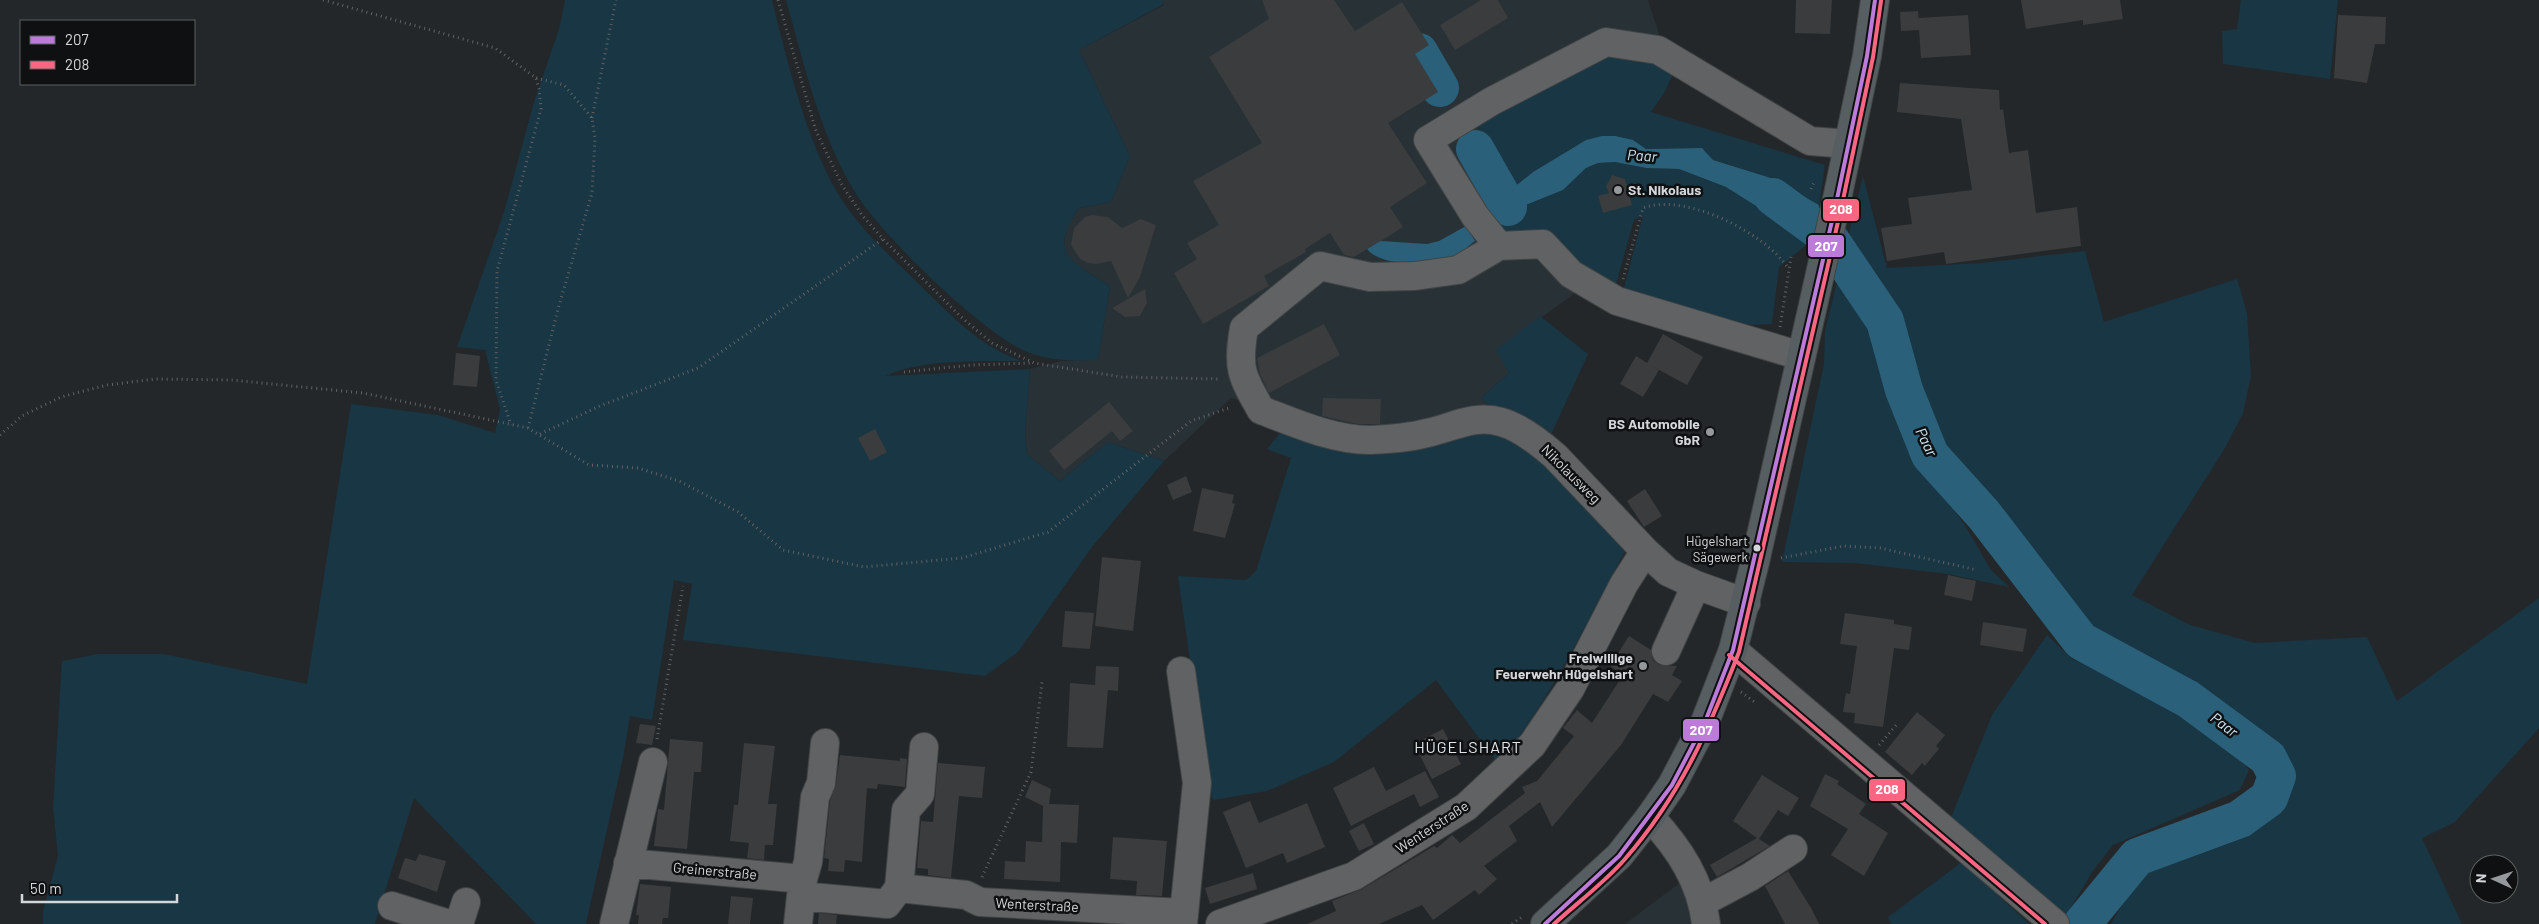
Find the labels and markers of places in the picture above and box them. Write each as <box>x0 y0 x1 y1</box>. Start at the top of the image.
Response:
place label: St. Nikolaus <box>1628 181 1701 198</box>
marker: St. Nikolaus <box>1612 184 1624 196</box>
place label: BS Automobile GbR <box>1608 415 1700 448</box>
marker: BS Automobile GbR <box>1704 426 1716 438</box>
place label: Hügelshart Sägewerk <box>1686 533 1748 565</box>
marker: Hügelshart Sägewerk <box>1752 543 1762 553</box>
place label: Freiwillige Feuerwehr Hügelshart <box>1495 649 1633 682</box>
marker: Freiwillige Feuerwehr Hügelshart <box>1637 660 1649 672</box>

